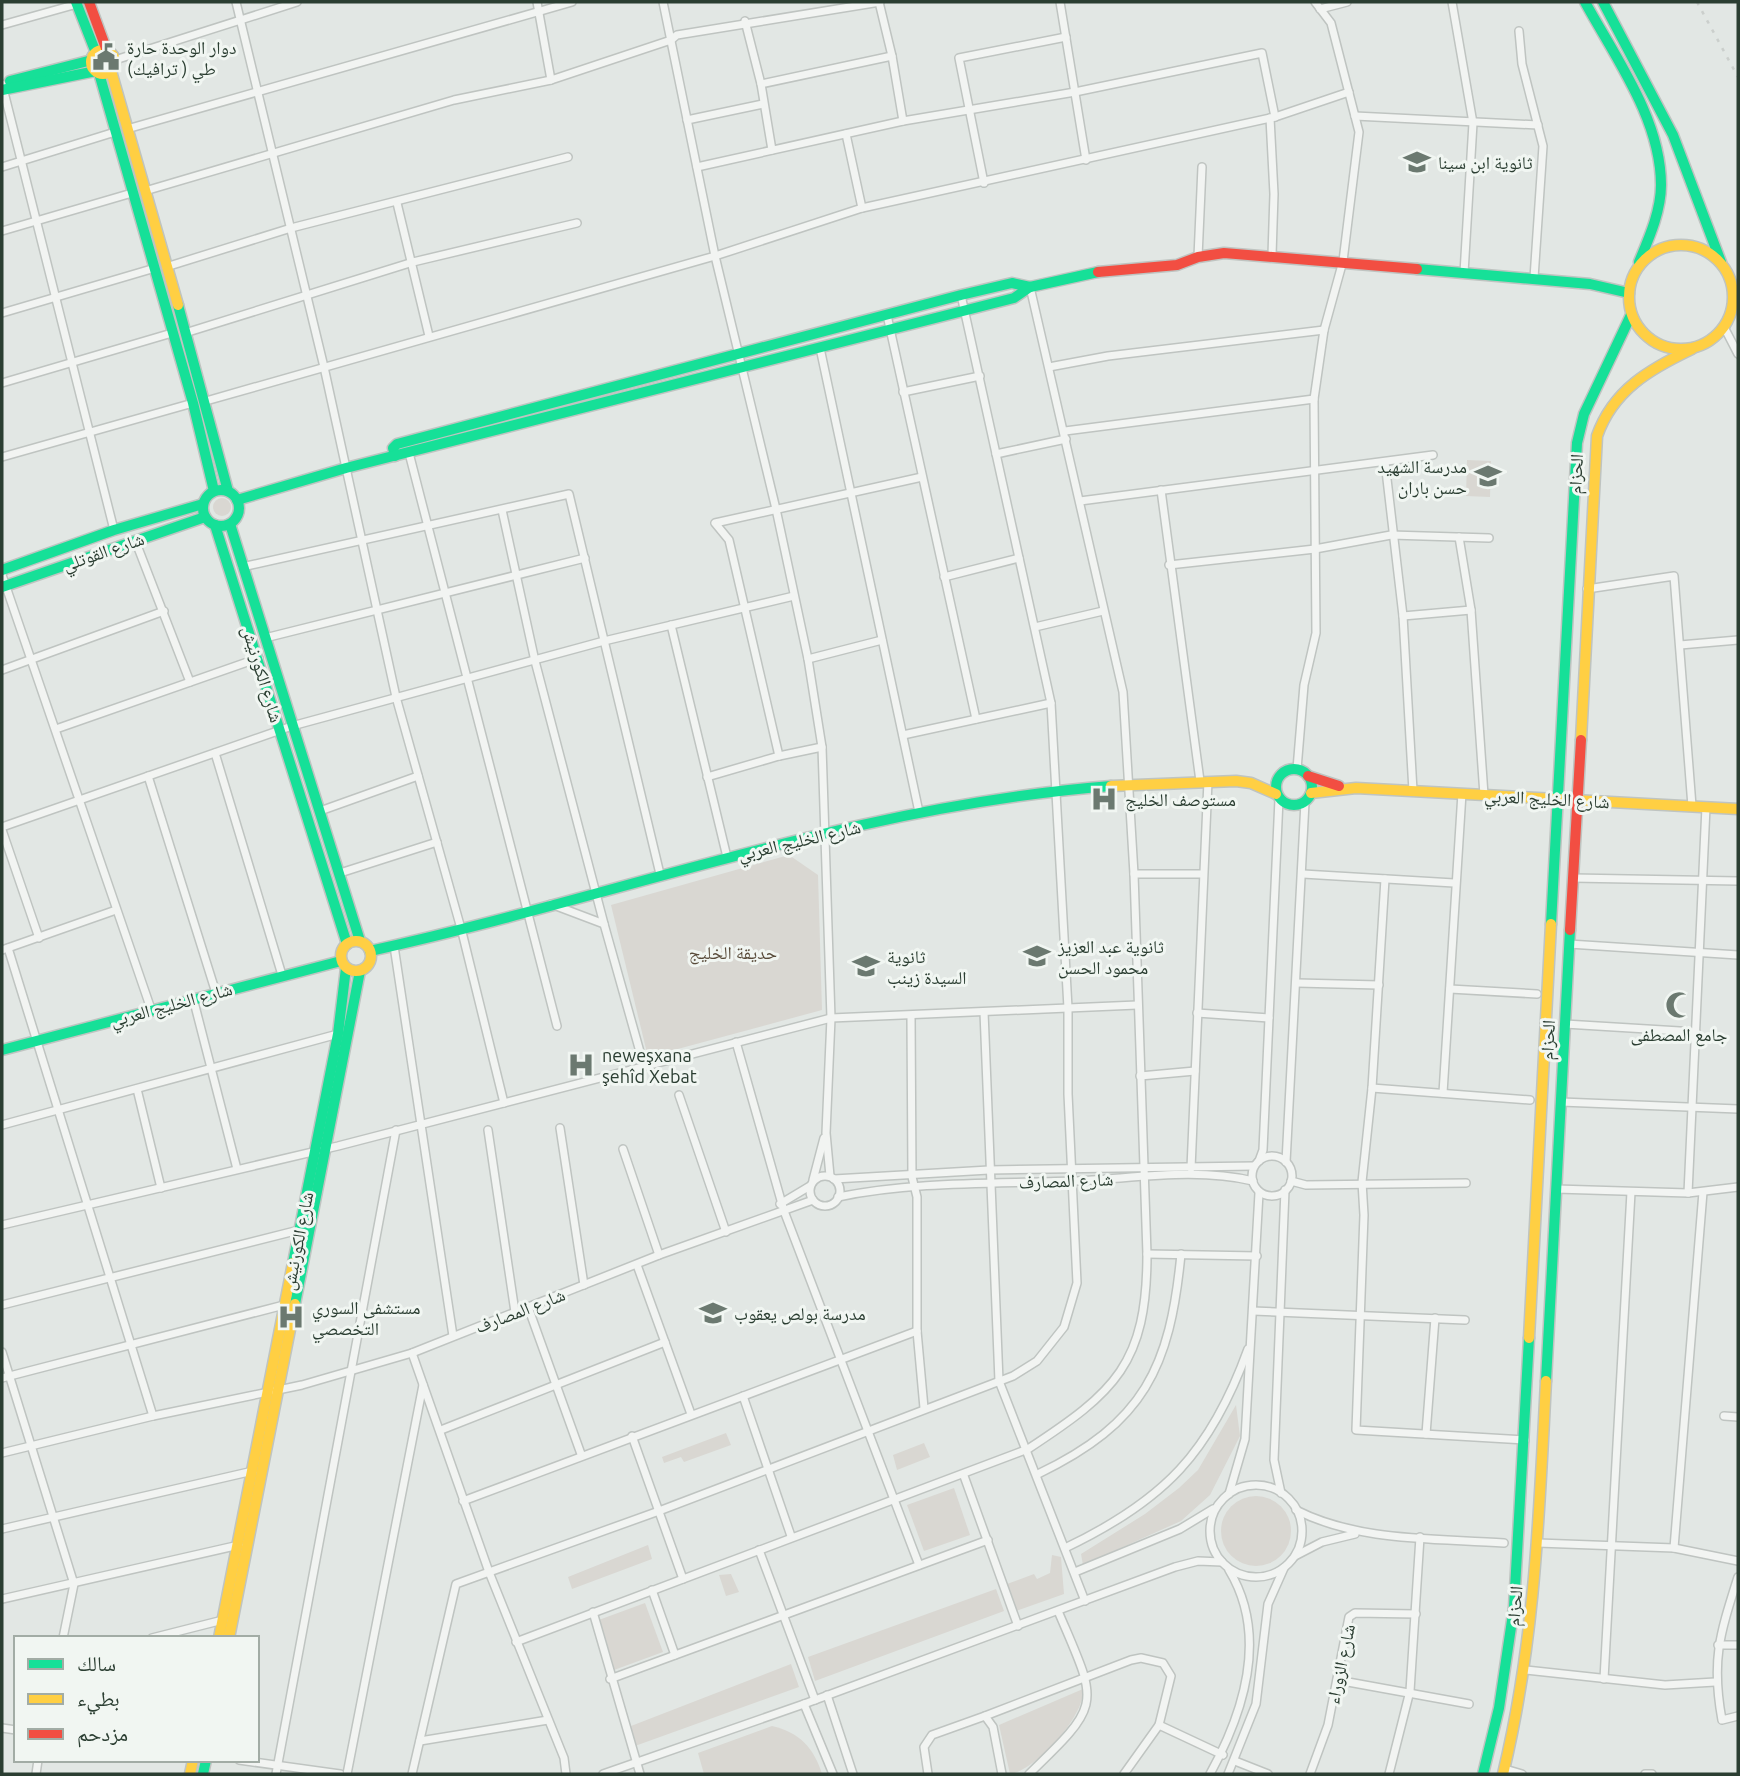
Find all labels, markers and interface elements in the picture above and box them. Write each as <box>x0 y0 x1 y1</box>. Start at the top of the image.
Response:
place label: دوار الوحدة حارة طي ( ترافيك) <box>127 37 237 84</box>
public building icon: دوار الوحدة حارة طي ( ترافيك) <box>91 42 121 72</box>
school or university icon: ثانوية ابن سينا <box>1402 147 1432 177</box>
place label: ثانوية ابن سينا <box>1438 152 1533 174</box>
street label: الحزام <box>1564 453 1589 495</box>
place label: مدرسة الشهيد حسن باران <box>1377 456 1467 499</box>
school or university icon: مدرسة الشهيد حسن باران <box>1473 461 1503 491</box>
street label: شارع القوتلي <box>60 528 148 580</box>
street label: شارع الكورنيش <box>237 623 287 725</box>
hospital icon: مستوصف الخليج <box>1089 784 1119 814</box>
street label: شارع الخليج العربي <box>1483 785 1610 817</box>
place label: مستوصف الخليج <box>1125 789 1236 812</box>
street label: شارع الخليج العربي <box>736 816 864 869</box>
place label: ثانوية عبد العزيز محمود الحسن <box>1057 936 1164 979</box>
school or university icon: ثانوية عبد العزيز محمود الحسن <box>1022 941 1052 971</box>
park label: حديقة الخليج <box>689 942 777 965</box>
place label: ثانوية السيدة زينب <box>887 946 967 989</box>
school or university icon: ثانوية السيدة زينب <box>851 951 881 981</box>
street label: شارع الخليج العربي <box>108 978 236 1035</box>
mosque icon: جامع المصطفى <box>1664 990 1694 1020</box>
street label: الحزام <box>1536 1019 1561 1061</box>
place label: جامع المصطفى <box>1630 1024 1728 1047</box>
place label: neweşxana şehîd Xebat <box>602 1045 697 1086</box>
hospital icon: neweşxana şehîd Xebat <box>566 1050 596 1080</box>
street label: شارع المصارف <box>1018 1168 1114 1194</box>
street label: شارع الكورنيش <box>278 1190 318 1292</box>
street label: شارع المصارف <box>472 1284 568 1338</box>
place label: مستشفى السوري التخصصي <box>312 1297 421 1344</box>
school or university icon: مدرسة بولص يعقوب <box>698 1298 728 1328</box>
hospital icon: مستشفى السوري التخصصي <box>276 1302 306 1332</box>
place label: مدرسة بولص يعقوب <box>734 1303 866 1325</box>
street label: الحزام <box>1502 1585 1529 1627</box>
street label: شارع الزوراء <box>1322 1622 1360 1706</box>
legend <box>14 1636 259 1762</box>
text: سالك <box>77 1651 116 1675</box>
text: بطيء <box>77 1686 120 1715</box>
text: مزدحم <box>77 1721 128 1748</box>

